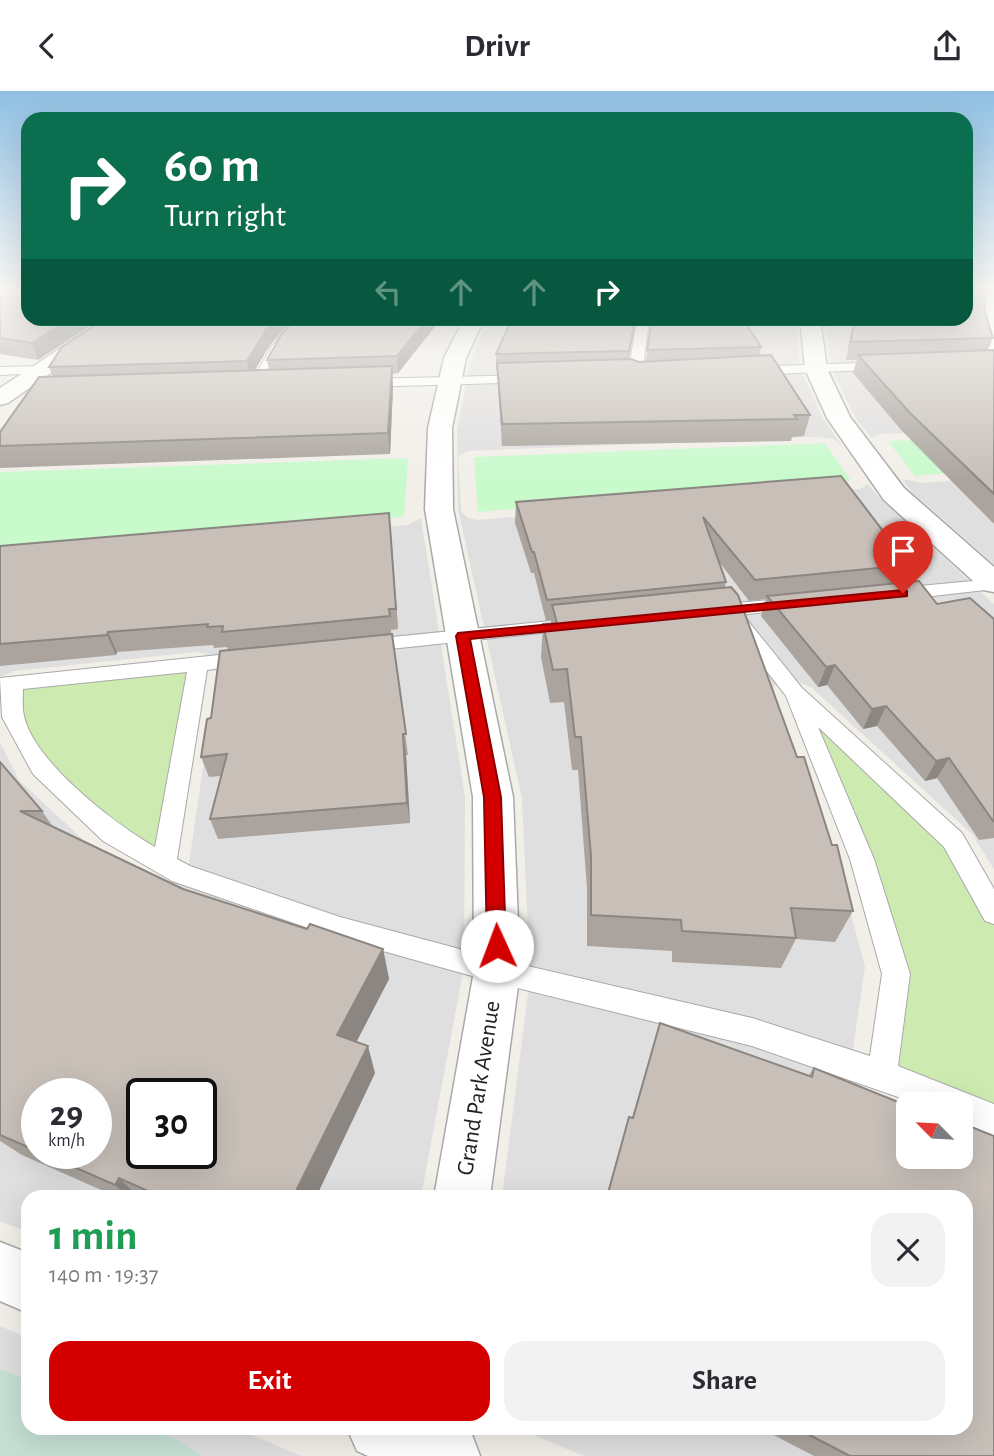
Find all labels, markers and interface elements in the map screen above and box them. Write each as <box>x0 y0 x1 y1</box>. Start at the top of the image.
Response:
icon: back <box>28 27 66 65</box>
icon: share <box>928 27 966 65</box>
text: Drivr <box>464 30 530 62</box>
icon: right <box>49 140 140 231</box>
text: 60 m <box>164 142 260 191</box>
text: Turn right <box>164 200 286 232</box>
icon: left <box>369 273 407 311</box>
icon: ahead <box>442 273 480 311</box>
icon: ahead <box>515 273 553 311</box>
icon: right <box>588 273 626 311</box>
pin <box>873 521 933 593</box>
icon: arrive <box>884 532 922 570</box>
position arrow <box>460 909 534 983</box>
street label: Grand Park Avenue <box>453 999 505 1177</box>
speed limit sign: 30 <box>126 1078 217 1169</box>
north arrow <box>896 1092 973 1169</box>
map controls <box>896 1092 973 1169</box>
text: 29 <box>50 1097 83 1132</box>
text: km/h <box>48 1132 85 1150</box>
button: close <box>871 1213 945 1287</box>
text: 1 min <box>49 1215 138 1257</box>
text: 140 m · 19:37 <box>49 1264 158 1287</box>
button: Exit <box>49 1341 490 1421</box>
button: Share <box>504 1341 945 1421</box>

